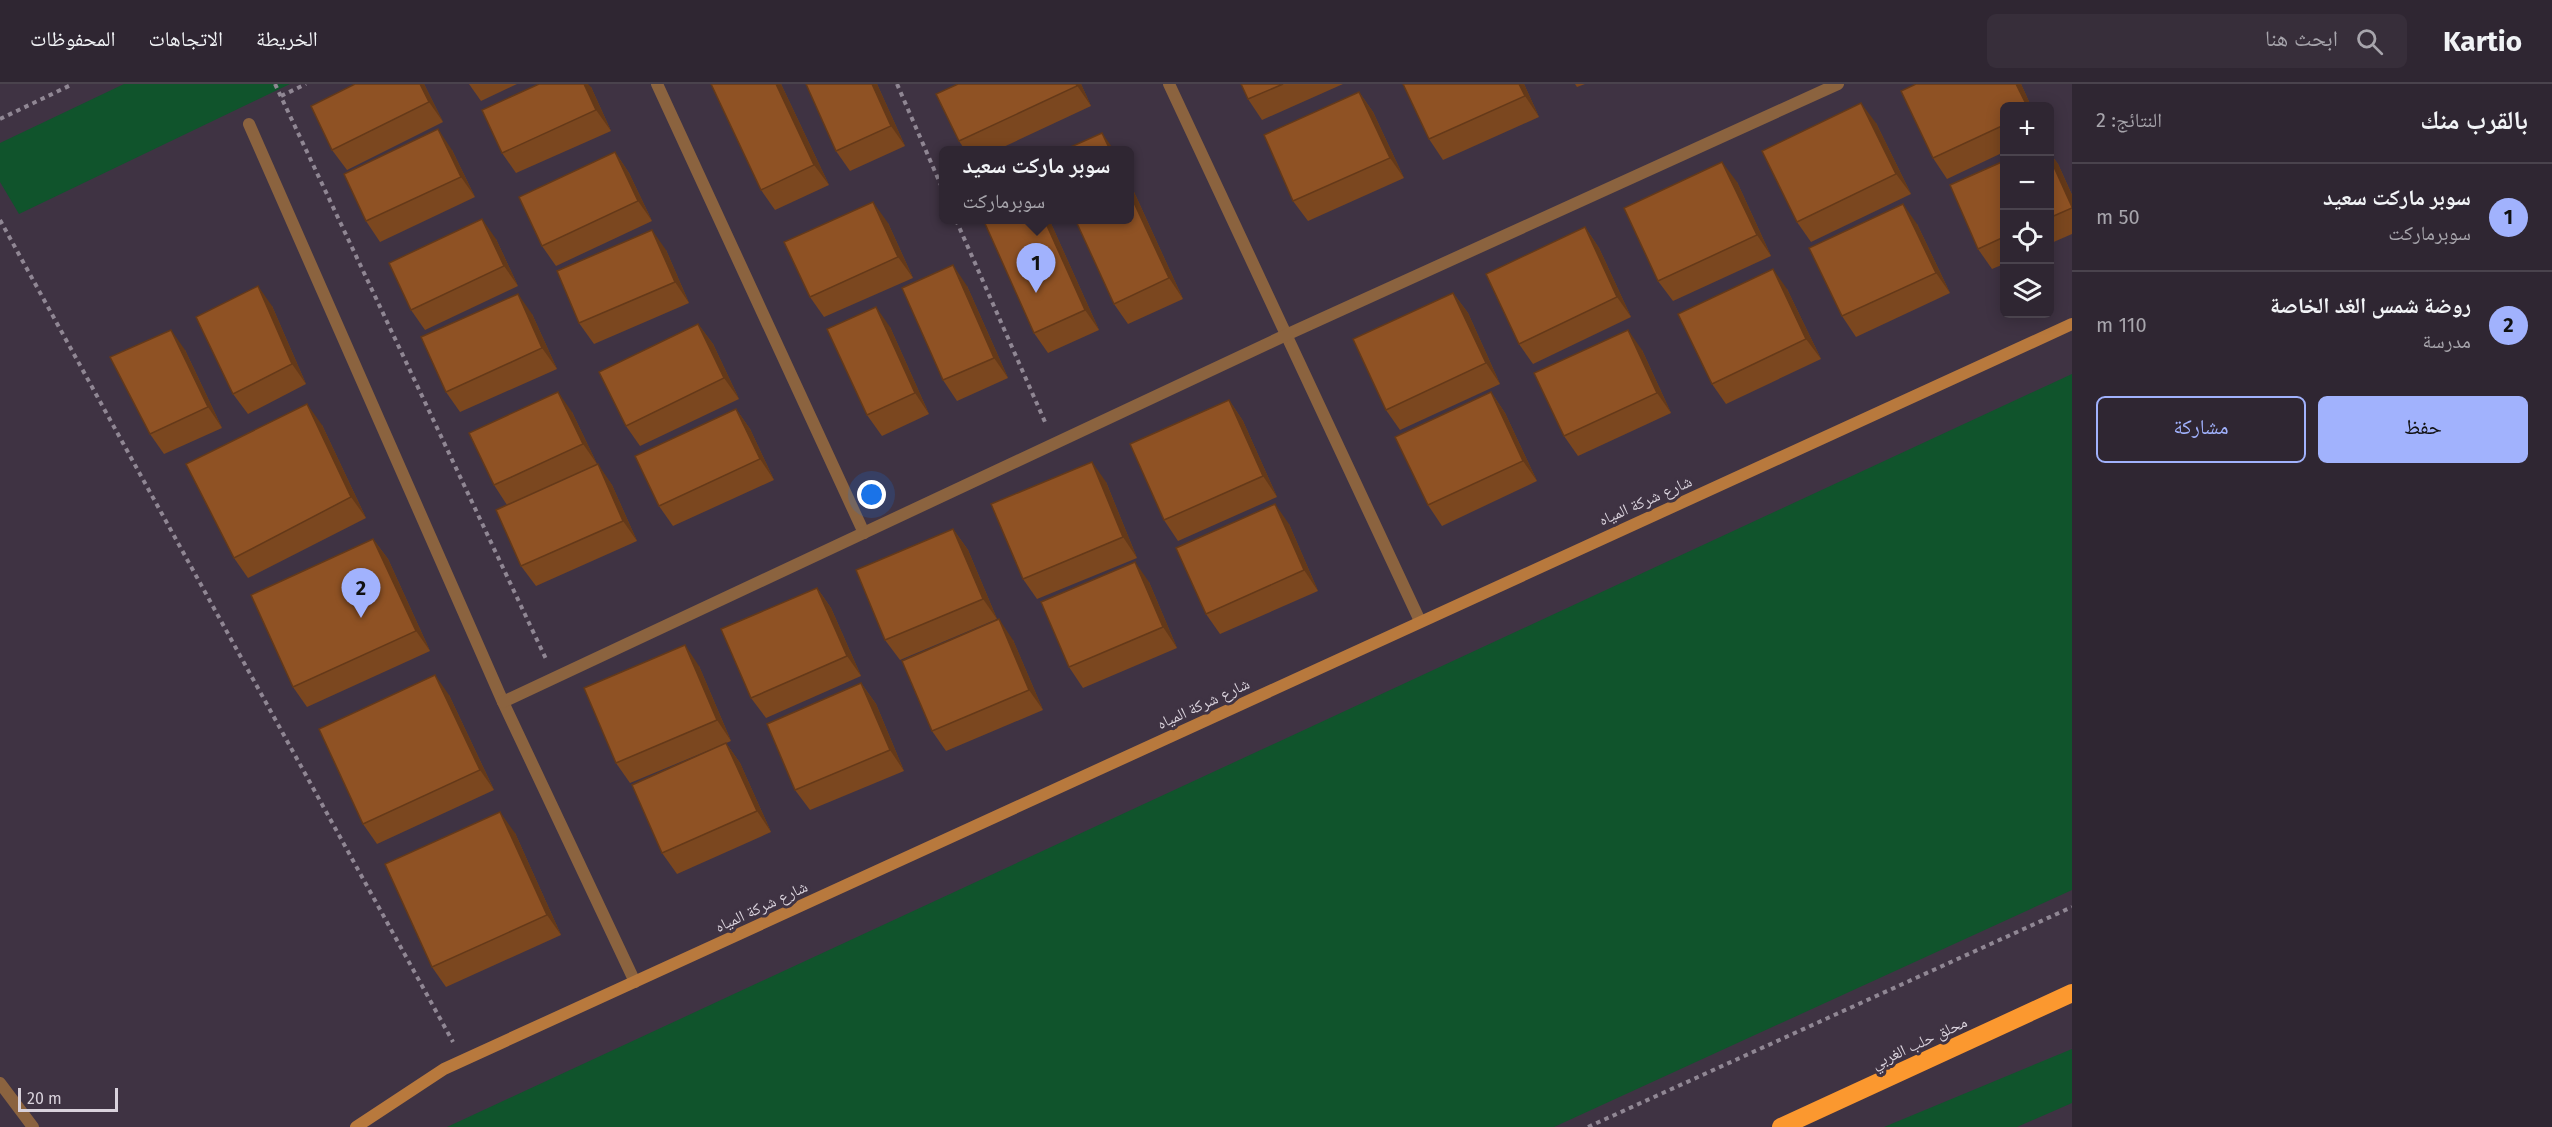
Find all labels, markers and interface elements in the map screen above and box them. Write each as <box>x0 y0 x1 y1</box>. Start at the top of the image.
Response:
search box <box>1987 14 2407 68</box>
text: ابحث هنا <box>2265 25 2338 52</box>
icon: search <box>2353 25 2386 58</box>
text: Kartio <box>2443 25 2522 58</box>
text: المحفوظات <box>30 26 115 52</box>
text: الاتجاهات <box>148 26 223 52</box>
text: الخريطة <box>256 26 318 52</box>
map controls <box>2000 102 2054 318</box>
button: + <box>2000 102 2054 156</box>
text: بالقرب منك <box>2420 105 2528 136</box>
text: النتائج: 2 <box>2096 108 2162 132</box>
popup <box>939 146 1134 224</box>
text: سوبر ماركت سعيد <box>963 152 1110 179</box>
button: − <box>2000 156 2054 210</box>
text: سوبر ماركت سعيد <box>2323 184 2471 211</box>
text: سوبرماركت <box>963 189 1045 213</box>
text: 50 m <box>2096 205 2140 229</box>
text: 1 <box>2504 205 2513 229</box>
button: locate <box>2000 210 2054 264</box>
text: سوبرماركت <box>2388 221 2471 245</box>
pin: 1 <box>1016 244 1056 293</box>
button: layers <box>2000 264 2054 318</box>
text: روضة شمس الغد الخاصة <box>2270 292 2471 319</box>
text: 110 m <box>2096 313 2147 337</box>
text: 2 <box>2503 313 2514 337</box>
text: مدرسة <box>2422 329 2471 353</box>
button: مشاركة <box>2096 396 2306 463</box>
button: حفظ <box>2318 396 2528 463</box>
street label: شارع شركة المياه <box>1596 471 1695 530</box>
your location <box>857 480 886 509</box>
pin: 2 <box>342 568 380 618</box>
street label: شارع شركة المياه <box>1154 674 1253 734</box>
street label: شارع شركة المياه <box>712 877 811 937</box>
street label: محلق حلب الغربي <box>1868 1012 1971 1076</box>
scale bar <box>18 1085 118 1112</box>
text: 20 m <box>27 1089 62 1108</box>

